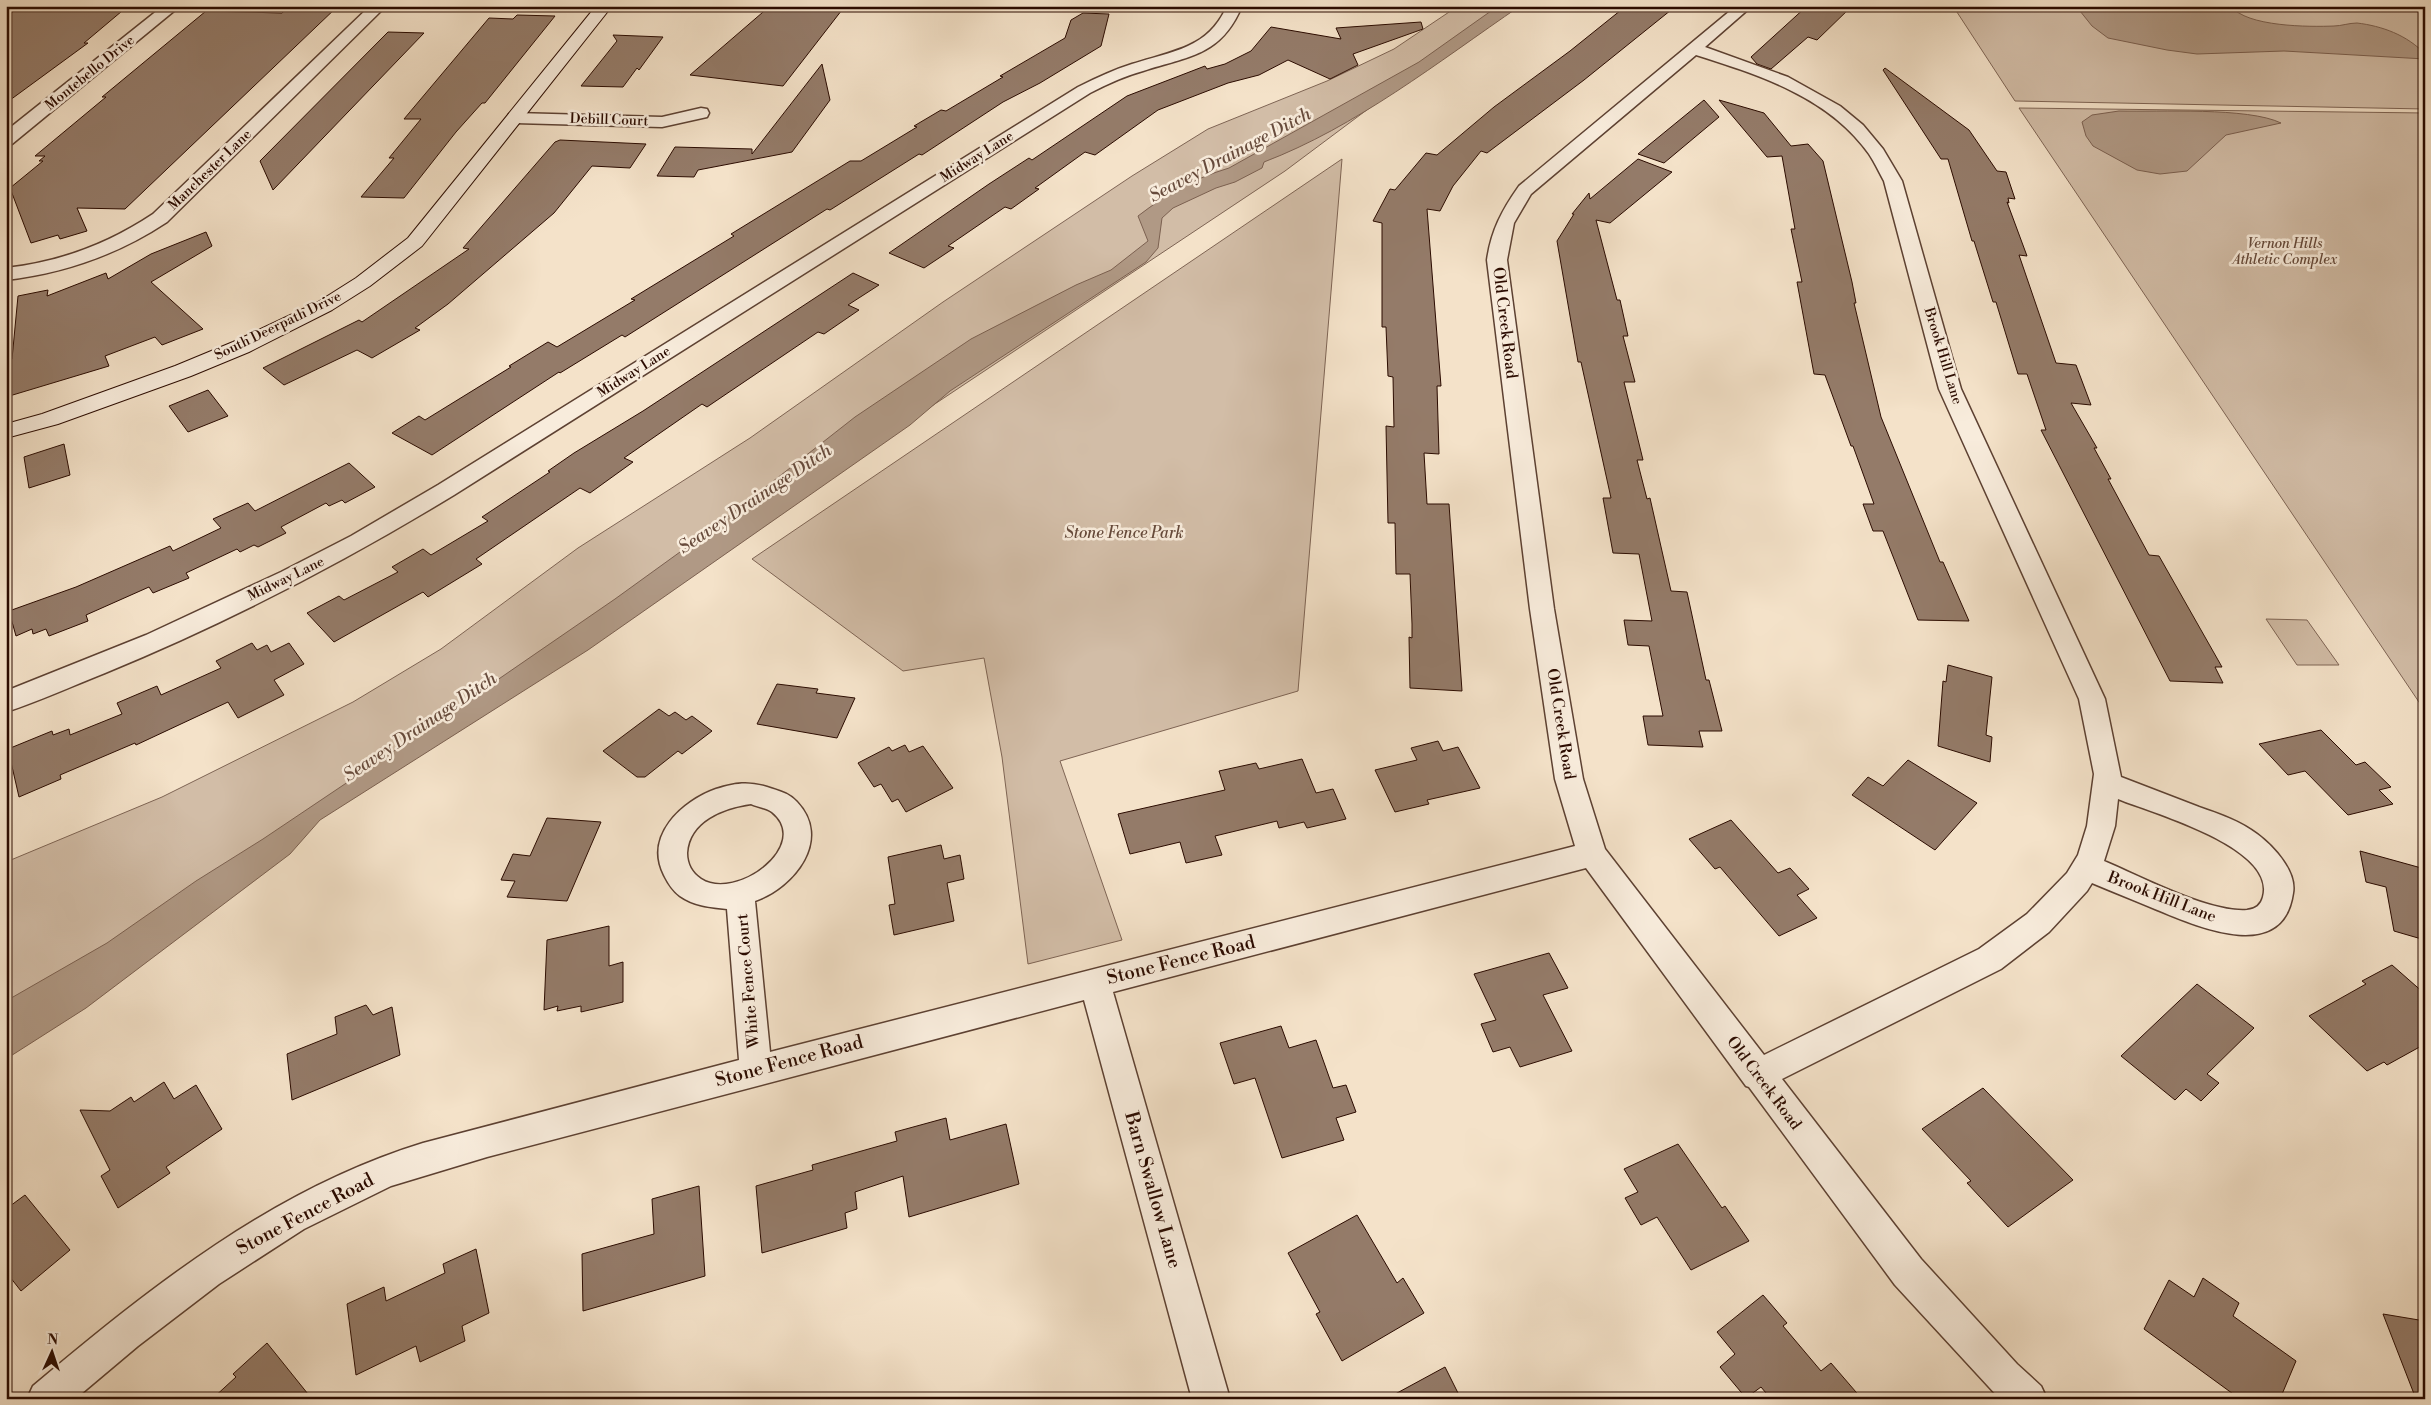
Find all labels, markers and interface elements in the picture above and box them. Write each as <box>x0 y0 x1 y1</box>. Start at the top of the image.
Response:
street label: Montebello Drive <box>41 31 139 115</box>
water label: Seavey Drainage Ditch <box>1145 102 1316 208</box>
street label: Debill Court <box>569 110 649 130</box>
street label: Manchester Lane <box>165 126 255 214</box>
street label: Midway Lane <box>937 127 1017 187</box>
park label: Vernon Hills Athletic Complex <box>2231 235 2338 269</box>
street label: Old Creek Road <box>1488 266 1522 380</box>
street label: South Deerpath Drive <box>212 287 344 365</box>
street label: Brook Hill Lane <box>1919 304 1966 407</box>
street label: Midway Lane <box>594 342 674 402</box>
water label: Seavey Drainage Ditch <box>674 438 837 559</box>
park label: Stone Fence Park <box>1064 523 1184 543</box>
street label: Midway Lane <box>245 553 327 605</box>
water label: Seavey Drainage Ditch <box>339 666 502 787</box>
street label: Old Creek Road <box>1542 667 1580 781</box>
street label: Brook Hill Lane <box>2104 867 2219 927</box>
street label: White Fence Court <box>732 913 764 1050</box>
street label: Stone Fence Road <box>1104 930 1258 990</box>
street label: Stone Fence Road <box>712 1030 866 1092</box>
street label: Old Creek Road <box>1722 1032 1806 1134</box>
street label: Barn Swallow Lane <box>1119 1108 1187 1271</box>
street label: Stone Fence Road <box>232 1168 378 1260</box>
north arrow <box>28 1328 78 1378</box>
text: N <box>47 1331 59 1349</box>

